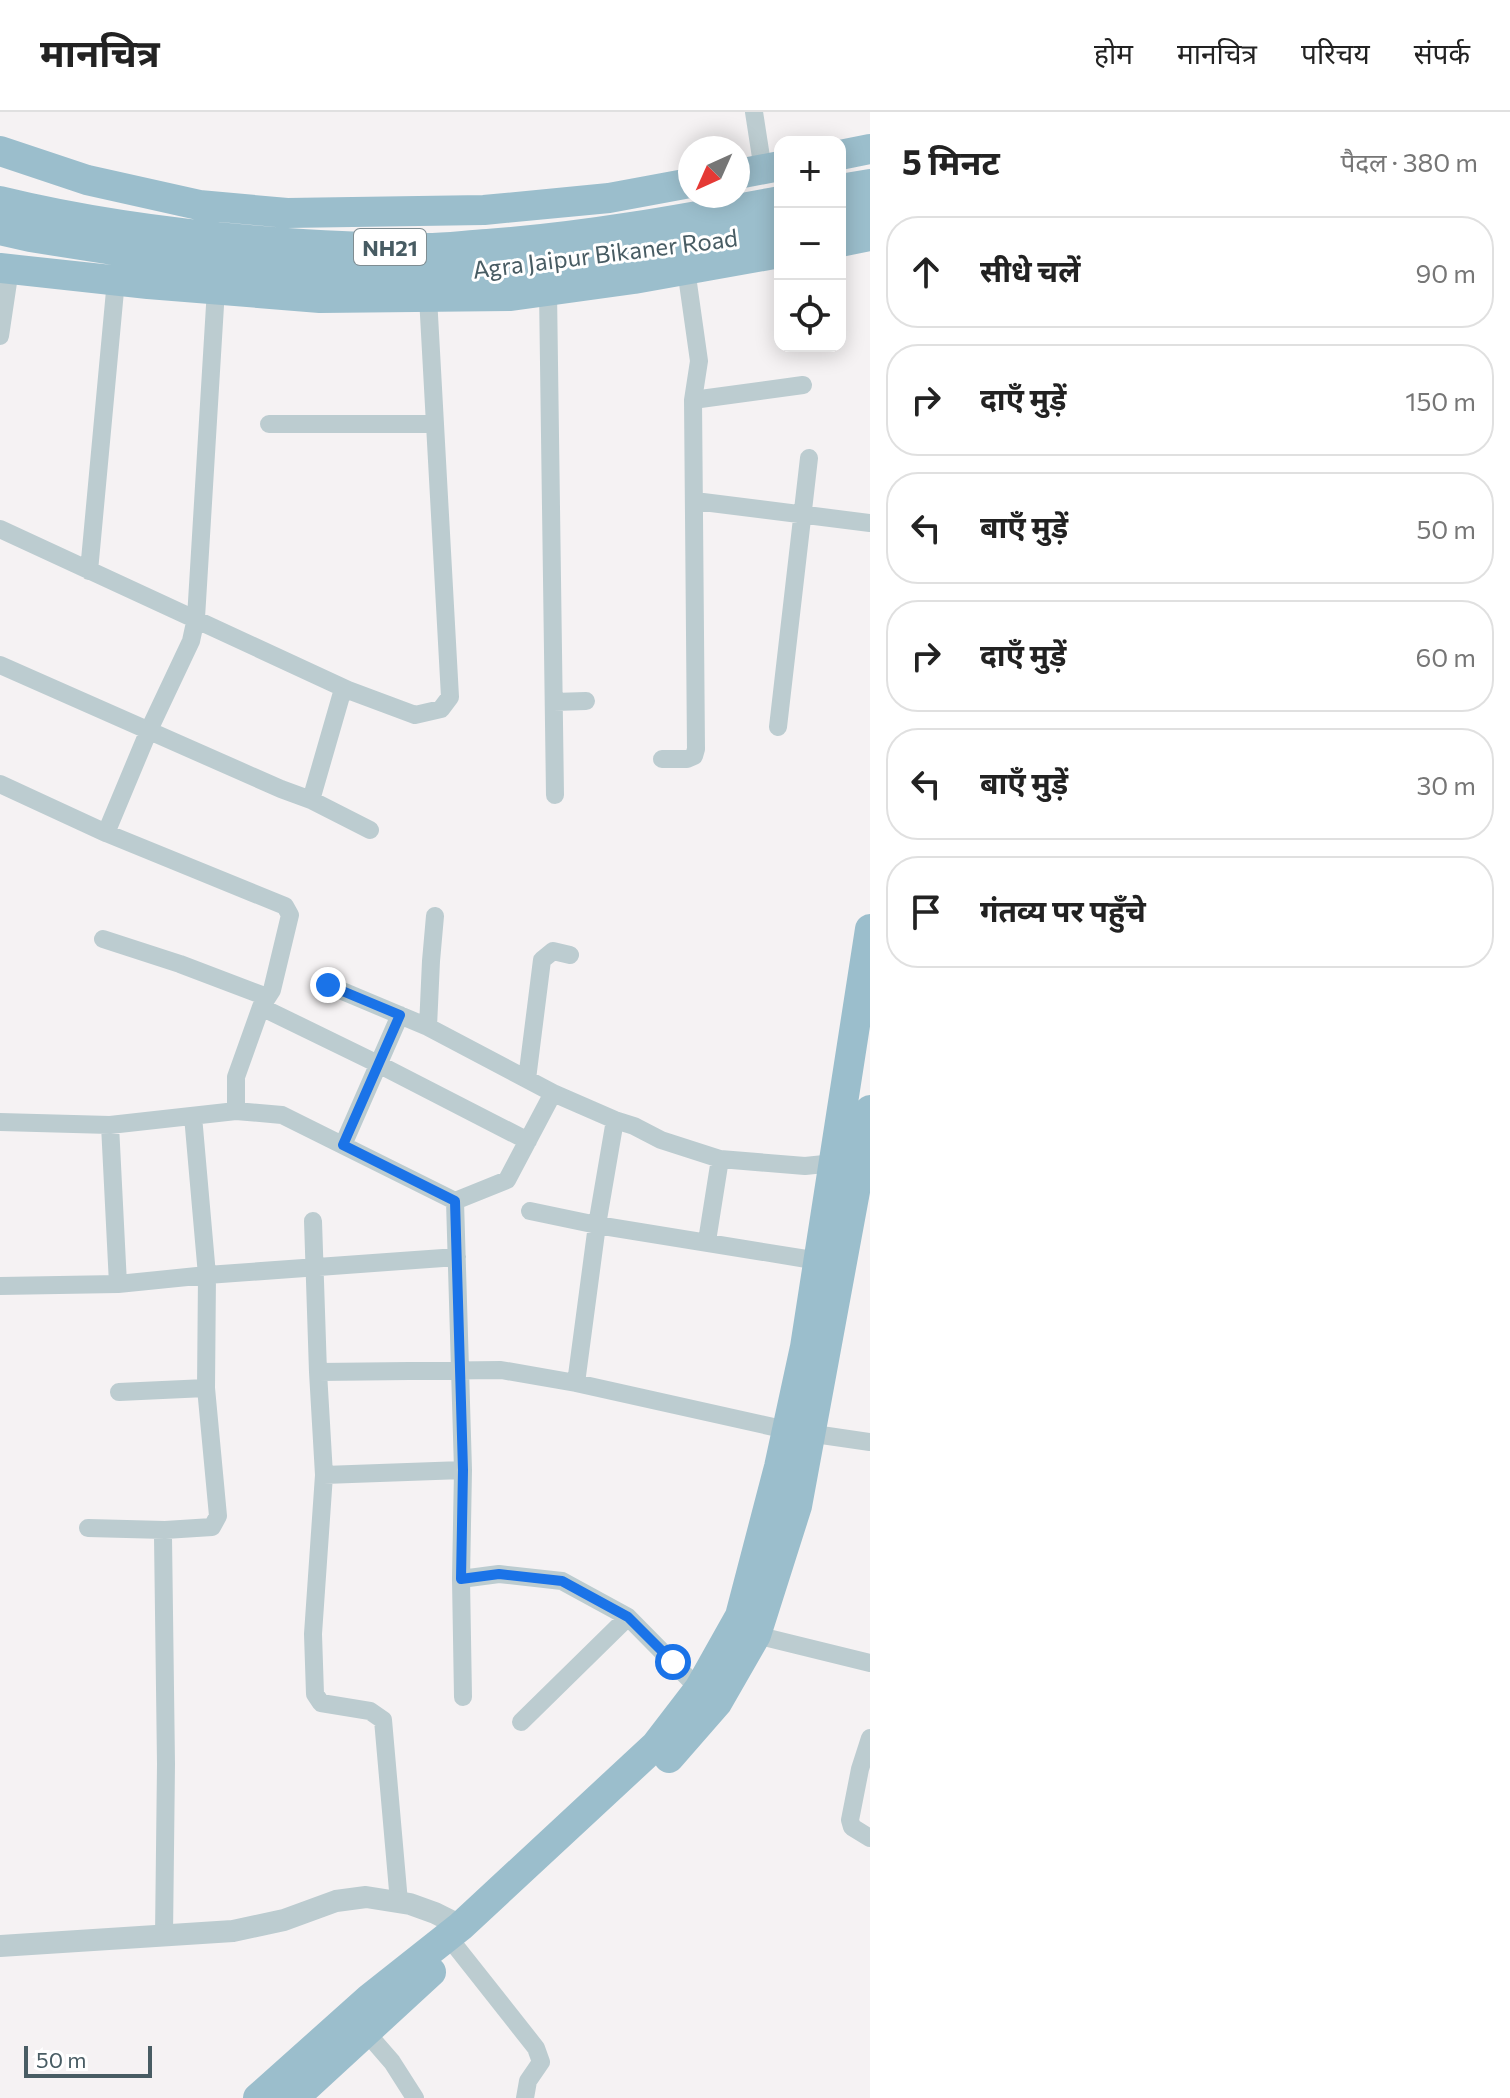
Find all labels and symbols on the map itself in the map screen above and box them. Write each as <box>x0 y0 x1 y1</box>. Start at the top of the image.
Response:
north arrow <box>678 136 750 208</box>
street label: Agra Jaipur Bikaner Road <box>471 222 739 284</box>
road number: NH21 <box>354 229 426 265</box>
route end <box>310 967 346 1003</box>
route start <box>655 1644 691 1680</box>
scale bar <box>24 2042 152 2078</box>

